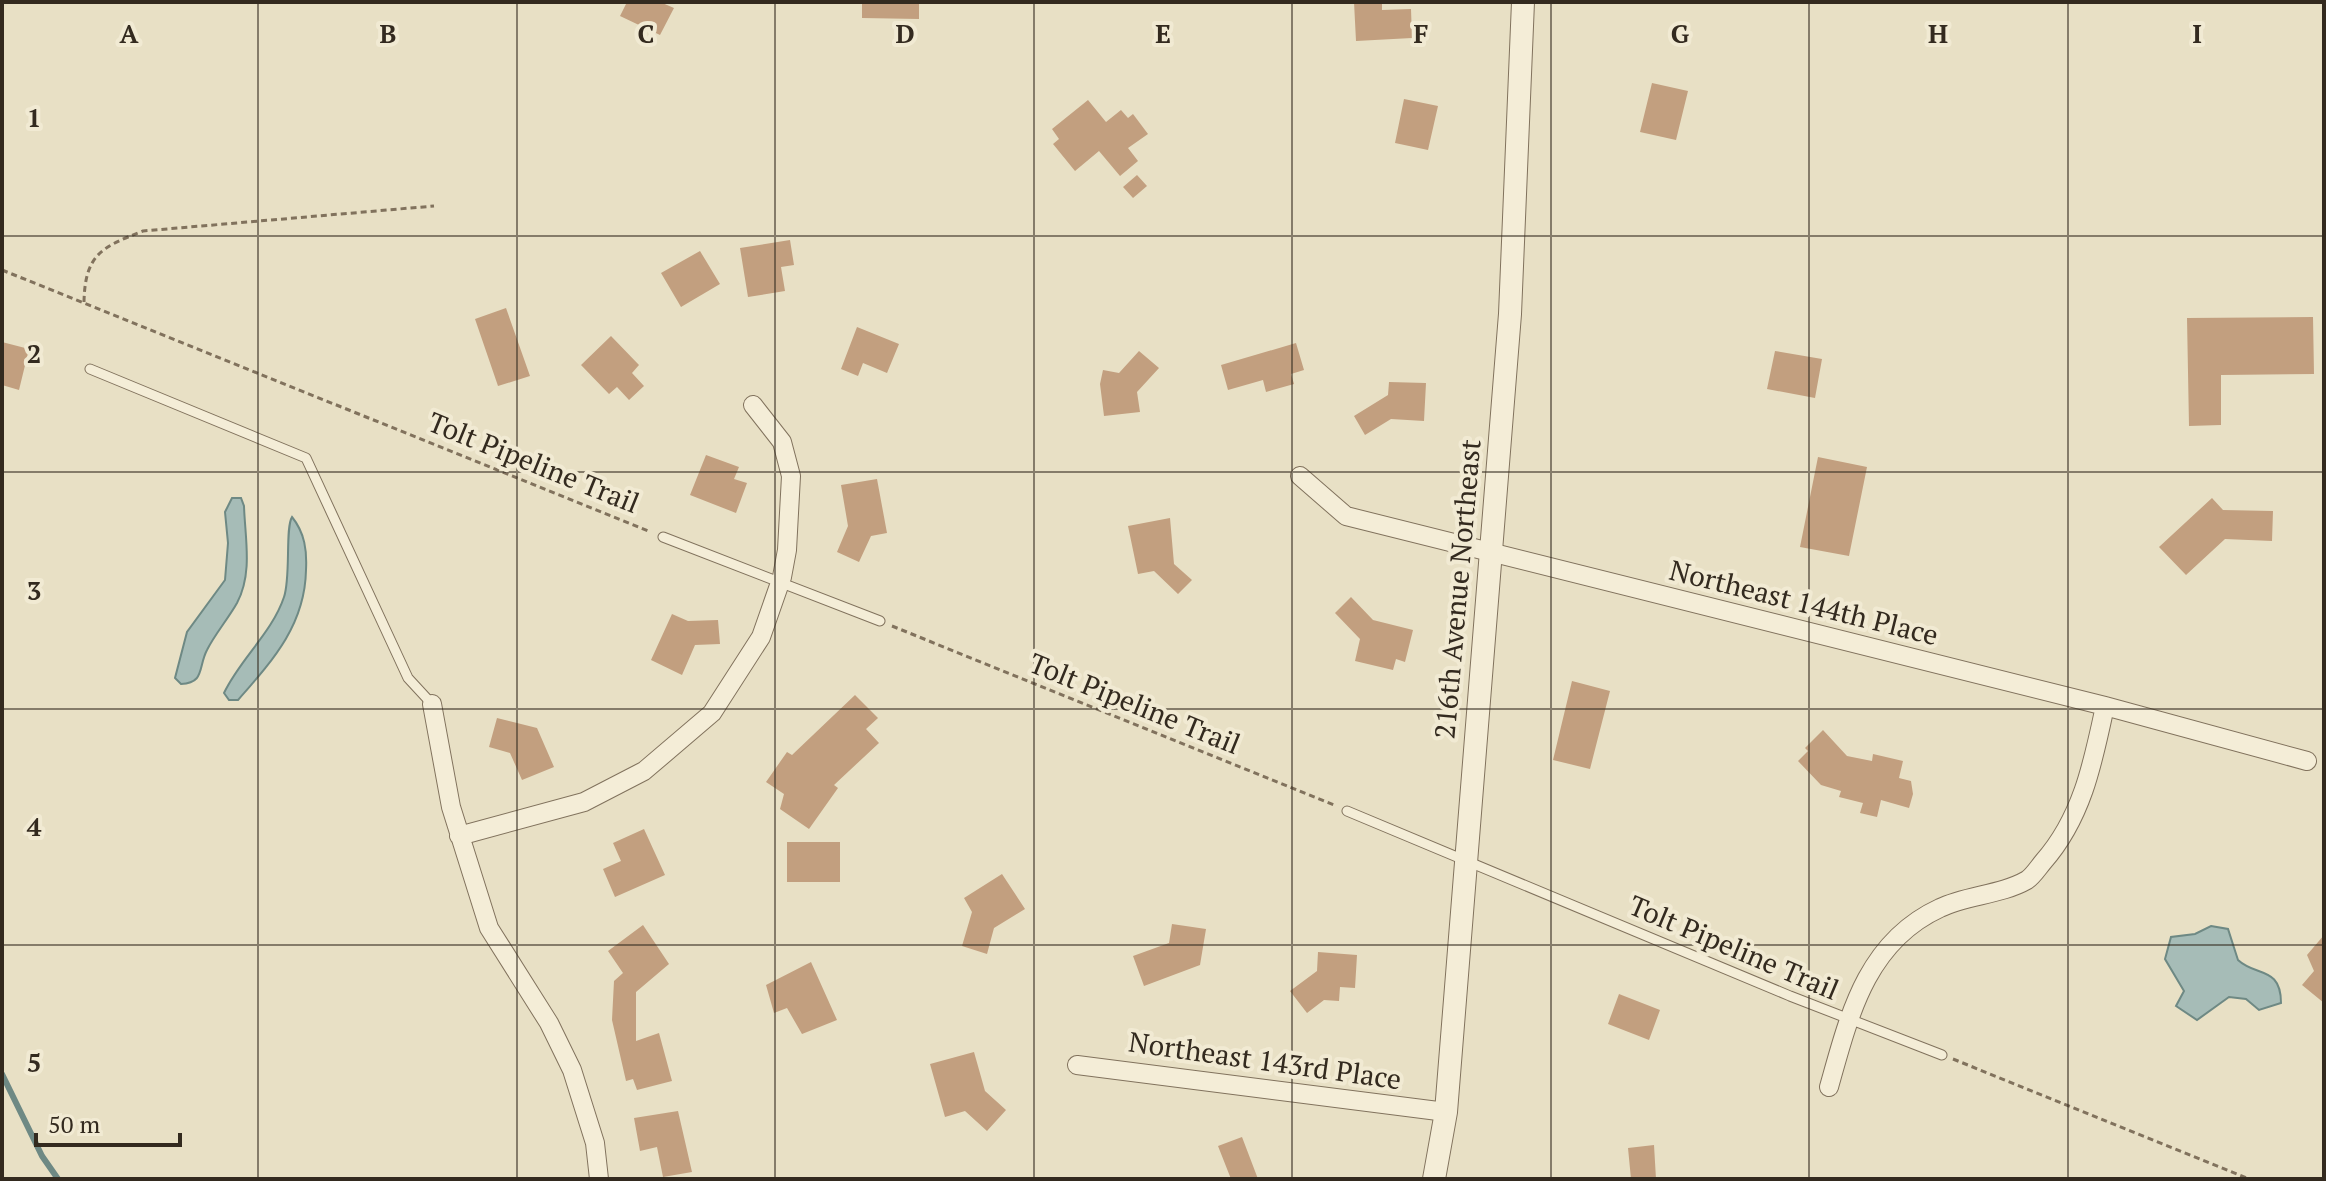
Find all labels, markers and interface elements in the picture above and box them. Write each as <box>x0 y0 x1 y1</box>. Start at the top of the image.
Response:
text: A <box>120 16 139 50</box>
text: B <box>380 16 396 50</box>
text: C <box>638 16 654 50</box>
text: D <box>895 16 915 50</box>
text: E <box>1155 16 1171 50</box>
text: F <box>1414 16 1429 50</box>
text: G <box>1671 16 1690 50</box>
text: H <box>1928 16 1948 50</box>
text: I <box>2192 16 2202 50</box>
text: 1 <box>27 100 41 134</box>
text: 2 <box>27 336 41 370</box>
street label: Tolt Pipeline Trail <box>423 403 645 521</box>
street label: 216th Avenue Northeast <box>1425 437 1489 740</box>
street label: Northeast 144th Place <box>1666 551 1942 653</box>
text: 3 <box>27 573 41 607</box>
street label: Tolt Pipeline Trail <box>1024 644 1246 762</box>
text: 4 <box>27 809 42 843</box>
street label: Tolt Pipeline Trail <box>1624 886 1844 1008</box>
street label: Northeast 143rd Place <box>1126 1023 1404 1097</box>
text: 5 <box>27 1045 41 1079</box>
scale bar <box>36 1097 180 1147</box>
text: 50 m <box>48 1108 100 1140</box>

